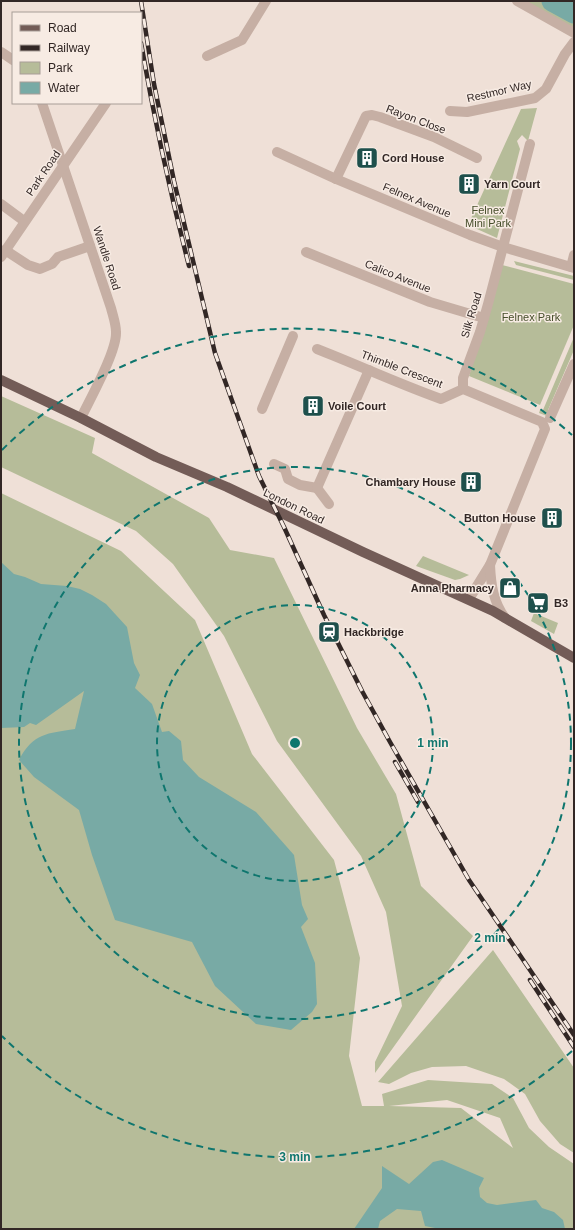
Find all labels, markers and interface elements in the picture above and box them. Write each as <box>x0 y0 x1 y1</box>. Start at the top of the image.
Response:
legend <box>12 12 142 104</box>
text: Road <box>48 21 77 35</box>
text: Railway <box>48 41 90 55</box>
text: Park <box>48 61 74 75</box>
street label: Restmor Way <box>465 78 533 104</box>
text: Water <box>48 81 80 95</box>
street label: Rayon Close <box>384 102 448 136</box>
building icon: Cord House <box>354 145 380 171</box>
street label: Park Road <box>23 148 63 198</box>
place label: Cord House <box>382 152 444 164</box>
building icon: Yarn Court <box>456 171 482 197</box>
place label: Yarn Court <box>484 178 541 190</box>
street label: Felnex Avenue <box>381 180 453 220</box>
park label: Felnex Mini Park <box>465 204 511 229</box>
street label: Wandle Road <box>91 225 123 291</box>
street label: Calico Avenue <box>363 257 433 295</box>
street label: Silk Road <box>458 291 484 339</box>
park label: Felnex Park <box>502 311 561 323</box>
street label: Thimble Crescent <box>360 348 444 390</box>
building icon: Voile Court <box>300 393 326 419</box>
place label: Voile Court <box>328 400 386 412</box>
building icon: Chambary House <box>458 469 484 495</box>
place label: Chambary House <box>366 476 456 488</box>
street label: London Road <box>262 486 326 526</box>
building icon: Button House <box>539 505 565 531</box>
place label: Button House <box>464 512 536 524</box>
shop icon: Anna Pharmacy <box>497 575 523 601</box>
place label: Anna Pharmacy <box>411 582 495 594</box>
supermarket icon: B3 <box>525 590 551 616</box>
place label: B3 <box>554 597 568 609</box>
station icon: Hackbridge <box>316 619 342 645</box>
place label: Hackbridge <box>344 626 404 638</box>
centre of rings <box>288 736 302 750</box>
text: 1 min <box>417 736 449 750</box>
text: 2 min <box>474 931 506 945</box>
text: 3 min <box>279 1150 311 1164</box>

